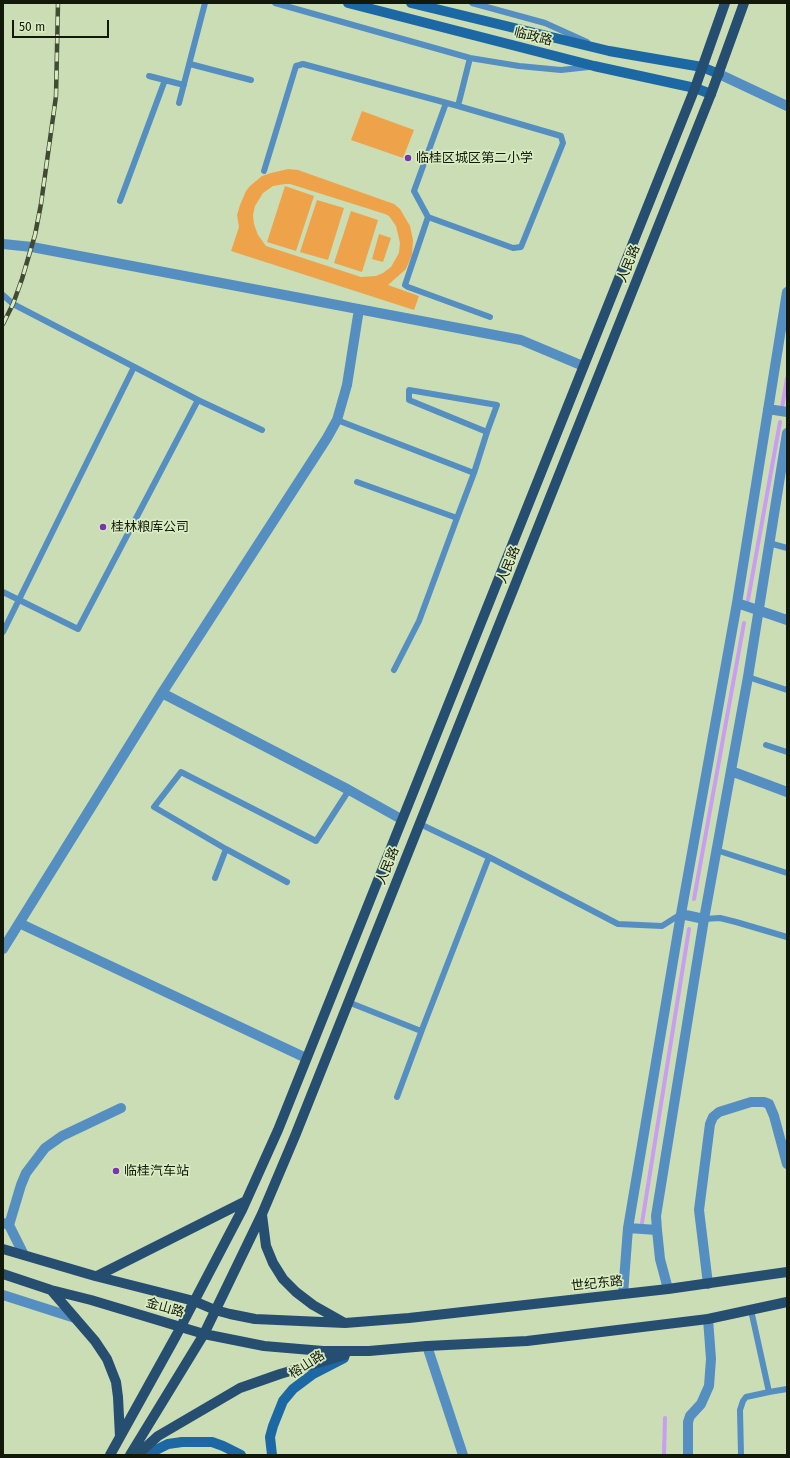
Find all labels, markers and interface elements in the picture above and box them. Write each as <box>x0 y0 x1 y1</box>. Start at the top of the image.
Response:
scale bar <box>14 12 111 38</box>
text: 50 m <box>19 20 45 34</box>
street label: 临政路 <box>512 25 554 49</box>
place label: 临桂区城区第二小学 <box>416 150 533 166</box>
marker: 临桂区城区第二小学 <box>403 153 413 163</box>
street label: 人民路 <box>614 243 644 285</box>
place label: 桂林粮库公司 <box>111 519 189 535</box>
marker: 桂林粮库公司 <box>98 522 108 532</box>
street label: 人民路 <box>494 544 524 586</box>
street label: 人民路 <box>373 845 403 887</box>
place label: 临桂汽车站 <box>124 1163 189 1179</box>
marker: 临桂汽车站 <box>111 1166 121 1176</box>
street label: 世纪东路 <box>570 1274 624 1294</box>
street label: 金山路 <box>144 1295 186 1321</box>
street label: 榕山路 <box>286 1348 328 1382</box>

